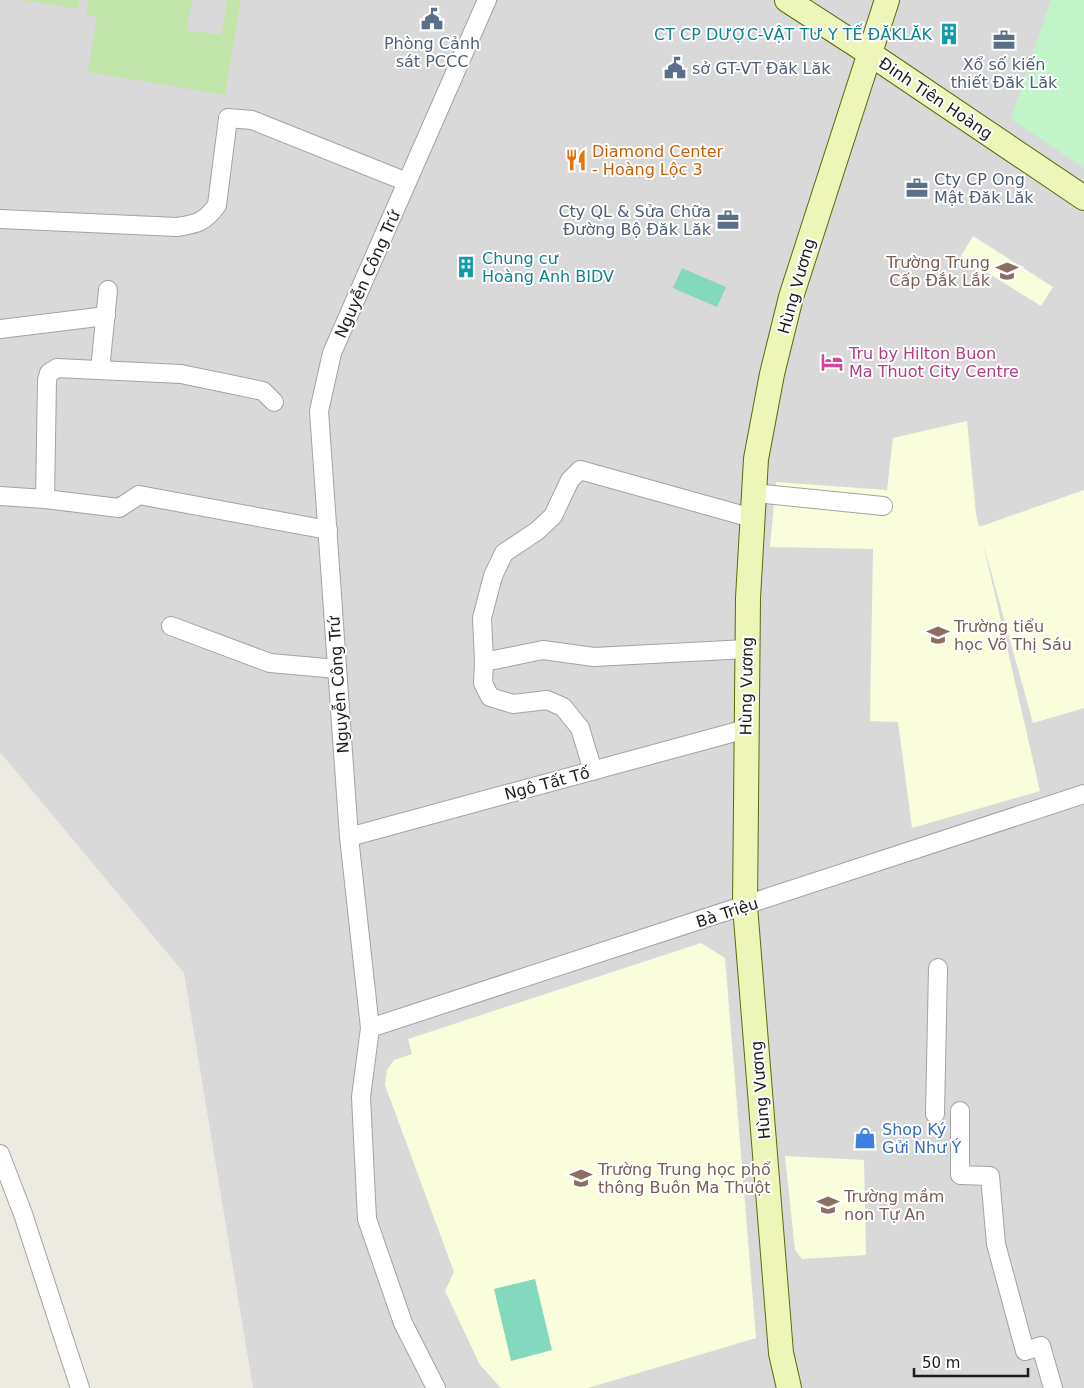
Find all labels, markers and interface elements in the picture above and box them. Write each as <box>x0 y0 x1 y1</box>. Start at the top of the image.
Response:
public building icon: Phòng Cảnh sát PCCC <box>419 6 445 32</box>
building icon: CT CP DƯỢC-VẬT TƯ Y TẾ ĐĂKLĂK <box>936 21 962 47</box>
place label: CT CP DƯỢC-VẬT TƯ Y TẾ ĐĂKLĂK <box>654 23 933 44</box>
office icon: Xổ số kiến thiết Đăk Lăk <box>991 27 1017 53</box>
place label: Phòng Cảnh sát PCCC <box>384 34 480 71</box>
street label: Đinh Tiên Hoàng <box>875 53 996 143</box>
public building icon: sở GT-VT Đăk Lăk <box>662 55 688 81</box>
place label: Xổ số kiến thiết Đăk Lăk <box>951 55 1058 92</box>
place label: sở GT-VT Đăk Lăk <box>692 59 831 78</box>
place label: Diamond Center - Hoàng Lộc 3 <box>592 142 724 179</box>
restaurant icon: Diamond Center - Hoàng Lộc 3 <box>563 147 589 173</box>
place label: Cty CP Ong Mật Đăk Lăk <box>934 170 1034 207</box>
office icon: Cty CP Ong Mật Đăk Lăk <box>904 175 930 201</box>
place label: Cty QL & Sửa Chữa Đường Bộ Đăk Lăk <box>558 202 712 239</box>
street label: Nguyễn Công Trứ <box>331 207 404 341</box>
office icon: Cty QL & Sửa Chữa Đường Bộ Đăk Lăk <box>715 207 741 233</box>
street label: Hùng Vương <box>774 236 819 336</box>
place label: Chung cư Hoàng Anh BIDV <box>482 249 614 286</box>
place label: Trường Trung Cấp Đắk Lắk <box>885 253 991 290</box>
building icon: Chung cư Hoàng Anh BIDV <box>453 254 479 280</box>
school or university icon: Trường Trung Cấp Đắk Lắk <box>994 258 1020 284</box>
place label: Tru by Hilton Buon Ma Thuot City Centre <box>848 344 1019 381</box>
hotel icon: Tru by Hilton Buon Ma Thuot City Centre <box>819 349 845 375</box>
street label: Nguyễn Công Trứ <box>324 615 353 754</box>
place label: Trường tiểu học Võ Thị Sáu <box>953 617 1072 654</box>
school or university icon: Trường tiểu học Võ Thị Sáu <box>925 622 951 648</box>
street label: Hùng Vương <box>736 636 757 736</box>
street label: Ngô Tất Tố <box>502 763 592 804</box>
street label: Bà Triệu <box>694 894 761 931</box>
street label: Hùng Vương <box>747 1040 774 1140</box>
place label: Shop Ký Gửi Như Ý <box>882 1120 961 1157</box>
shop icon: Shop Ký Gửi Như Ý <box>852 1125 878 1151</box>
place label: Trường Trung học phổ thông Buôn Ma Thuột <box>597 1160 771 1197</box>
school or university icon: Trường Trung học phổ thông Buôn Ma Thuột <box>568 1165 594 1191</box>
place label: Trường mầm non Tự An <box>843 1187 944 1224</box>
school or university icon: Trường mầm non Tự An <box>815 1192 841 1218</box>
scale bar <box>914 1346 1028 1378</box>
text: 50 m <box>922 1354 960 1372</box>

